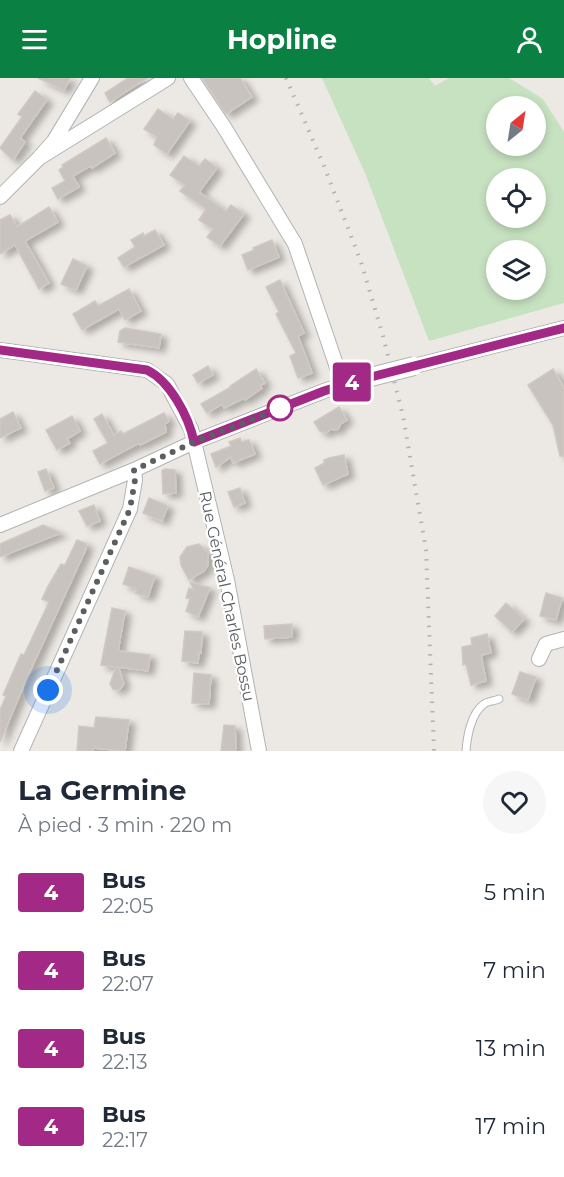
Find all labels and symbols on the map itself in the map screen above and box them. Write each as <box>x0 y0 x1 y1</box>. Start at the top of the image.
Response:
north arrow <box>486 96 546 156</box>
line badge: 4 <box>332 362 372 402</box>
unlabelled marker <box>267 395 293 421</box>
street label: Rue Général Charles Bossu <box>195 489 259 703</box>
your location <box>33 675 63 705</box>

